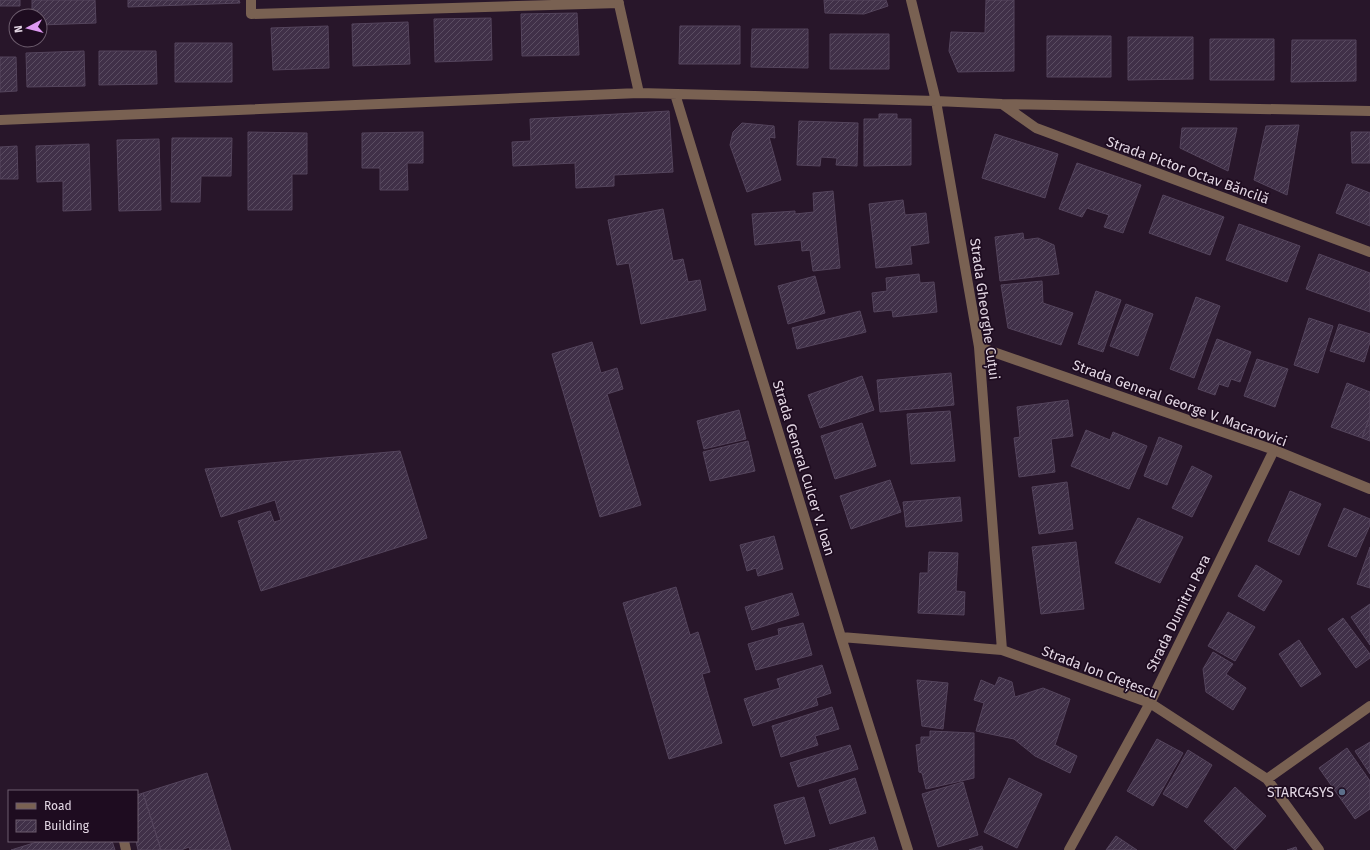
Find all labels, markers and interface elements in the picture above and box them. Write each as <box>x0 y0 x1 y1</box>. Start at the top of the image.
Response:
north arrow <box>8 8 48 48</box>
text: N <box>12 25 25 34</box>
street label: Strada Pictor Octav Băncilă <box>1104 133 1271 208</box>
street label: Strada Gheorghe Cuțui <box>965 237 1003 381</box>
street label: Strada General George V. Macarovici <box>1070 357 1289 450</box>
street label: Strada General Culcer V. Ioan <box>769 378 838 558</box>
street label: Strada Dumitru Pera <box>1143 552 1214 675</box>
street label: Strada Ion Crețescu <box>1039 642 1160 703</box>
place label: STARC4SYS <box>1267 784 1334 801</box>
marker: STARC4SYS <box>1337 787 1347 797</box>
legend <box>8 790 138 842</box>
text: Road <box>44 799 72 813</box>
text: Building <box>44 819 90 833</box>

